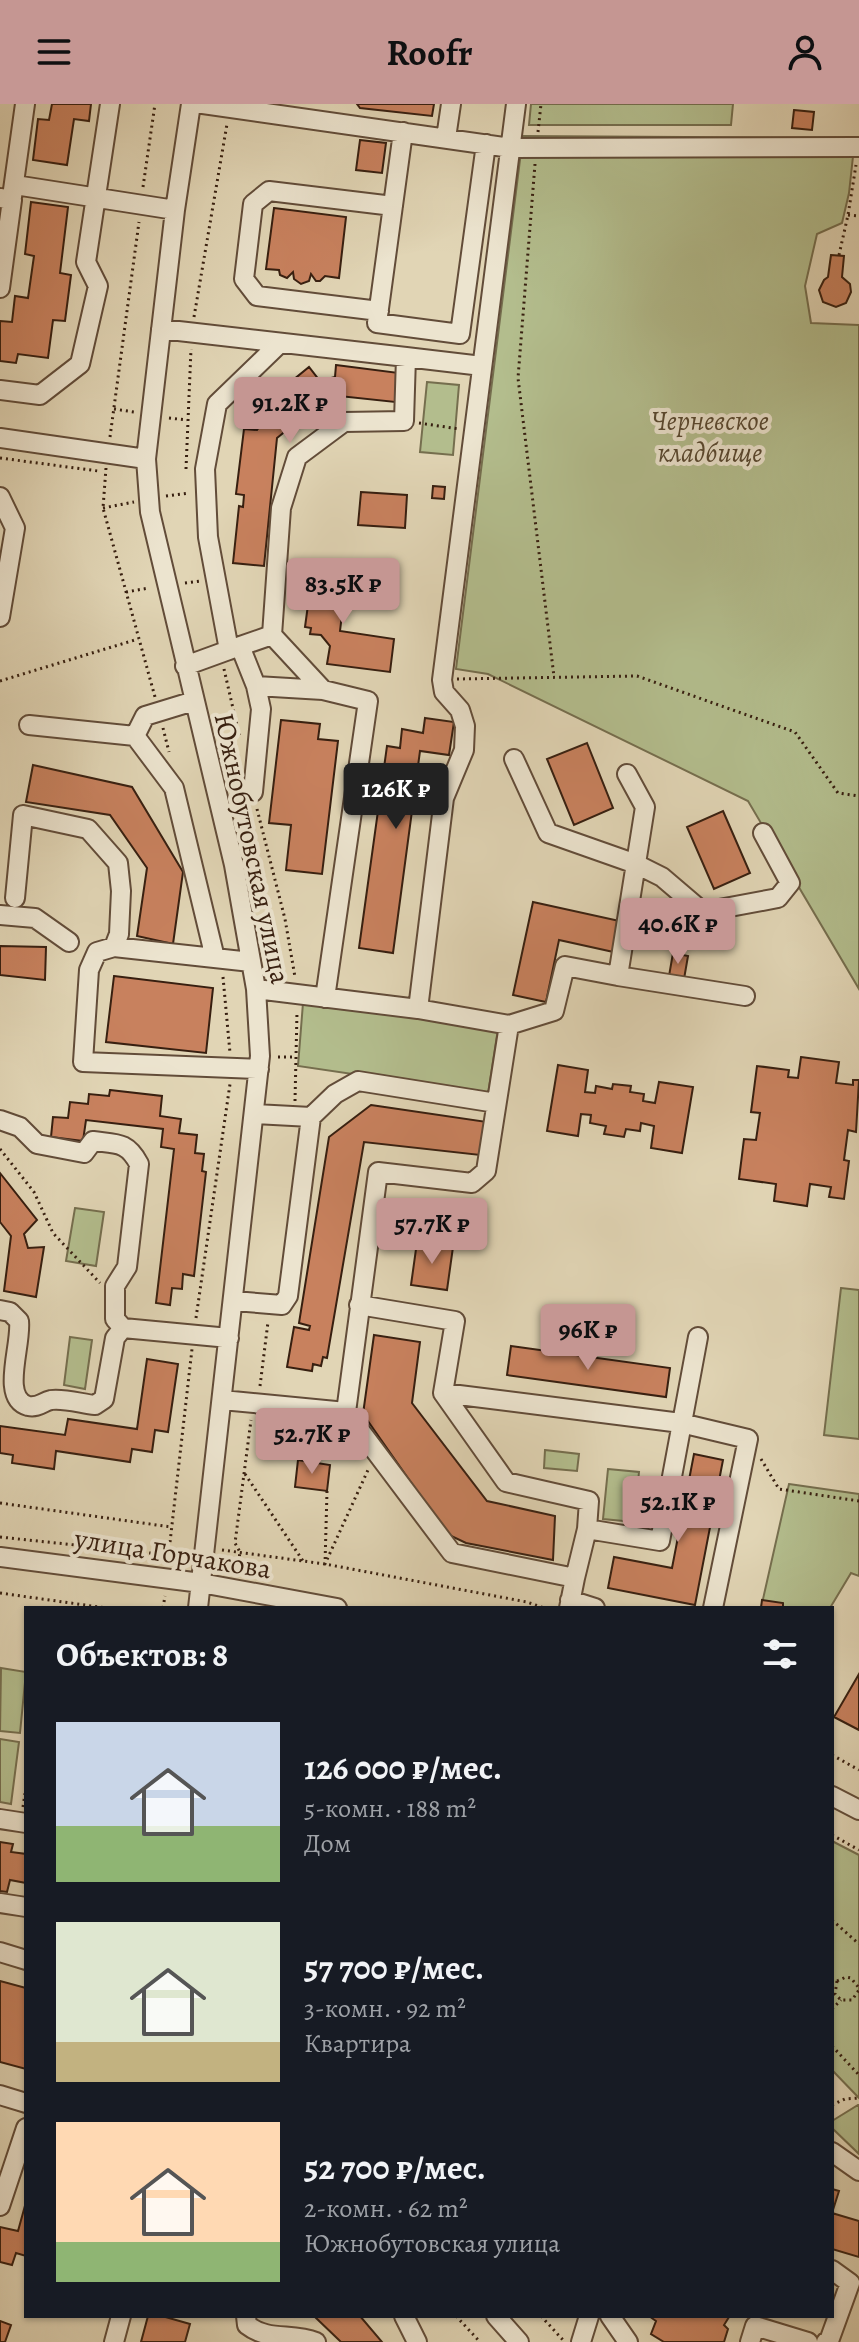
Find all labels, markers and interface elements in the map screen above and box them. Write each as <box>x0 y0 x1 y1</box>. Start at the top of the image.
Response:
text: Roofr <box>386 28 473 77</box>
icon: menu <box>32 30 76 74</box>
icon: person <box>783 30 827 74</box>
pin: 91.2K ₽ <box>216 377 364 445</box>
text: 91.2K ₽ <box>252 385 328 420</box>
park label: Черневское кладбище <box>651 402 769 472</box>
pin: 83.5K ₽ <box>269 558 417 626</box>
text: 83.5K ₽ <box>305 566 381 601</box>
street label: Южнобутовская улица <box>205 709 299 987</box>
pin: 126K ₽ <box>331 763 461 831</box>
text: 126K ₽ <box>362 771 430 806</box>
pin: 40.6K ₽ <box>604 898 752 966</box>
text: 40.6K ₽ <box>638 906 718 941</box>
pin: 57.7K ₽ <box>358 1198 506 1266</box>
text: 57.7K ₽ <box>394 1206 470 1241</box>
pin: 96K ₽ <box>532 1304 644 1372</box>
text: 96K ₽ <box>559 1312 618 1347</box>
pin: 52.7K ₽ <box>238 1408 386 1476</box>
text: 52.7K ₽ <box>274 1416 350 1451</box>
pin: 52.1K ₽ <box>604 1476 752 1544</box>
text: 52.1K ₽ <box>641 1484 715 1519</box>
street label: улица Горчакова <box>71 1520 274 1588</box>
text: Объектов: 8 <box>56 1631 228 1678</box>
icon: filters <box>758 1632 802 1676</box>
text: 126 000 ₽/мес. <box>304 1744 502 1791</box>
icon: home <box>120 1754 216 1850</box>
text: 5-комн. · 188 m² <box>304 1791 476 1826</box>
text: Дом <box>304 1826 351 1861</box>
text: 57 700 ₽/мес. <box>304 1944 484 1991</box>
icon: home <box>120 1954 216 2050</box>
text: 3-комн. · 92 m² <box>304 1991 466 2026</box>
text: Квартира <box>304 2026 411 2061</box>
text: 52 700 ₽/мес. <box>304 2144 486 2191</box>
icon: home <box>120 2154 216 2250</box>
text: 2-комн. · 62 m² <box>304 2191 467 2226</box>
text: Южнобутовская улица <box>304 2226 560 2261</box>

